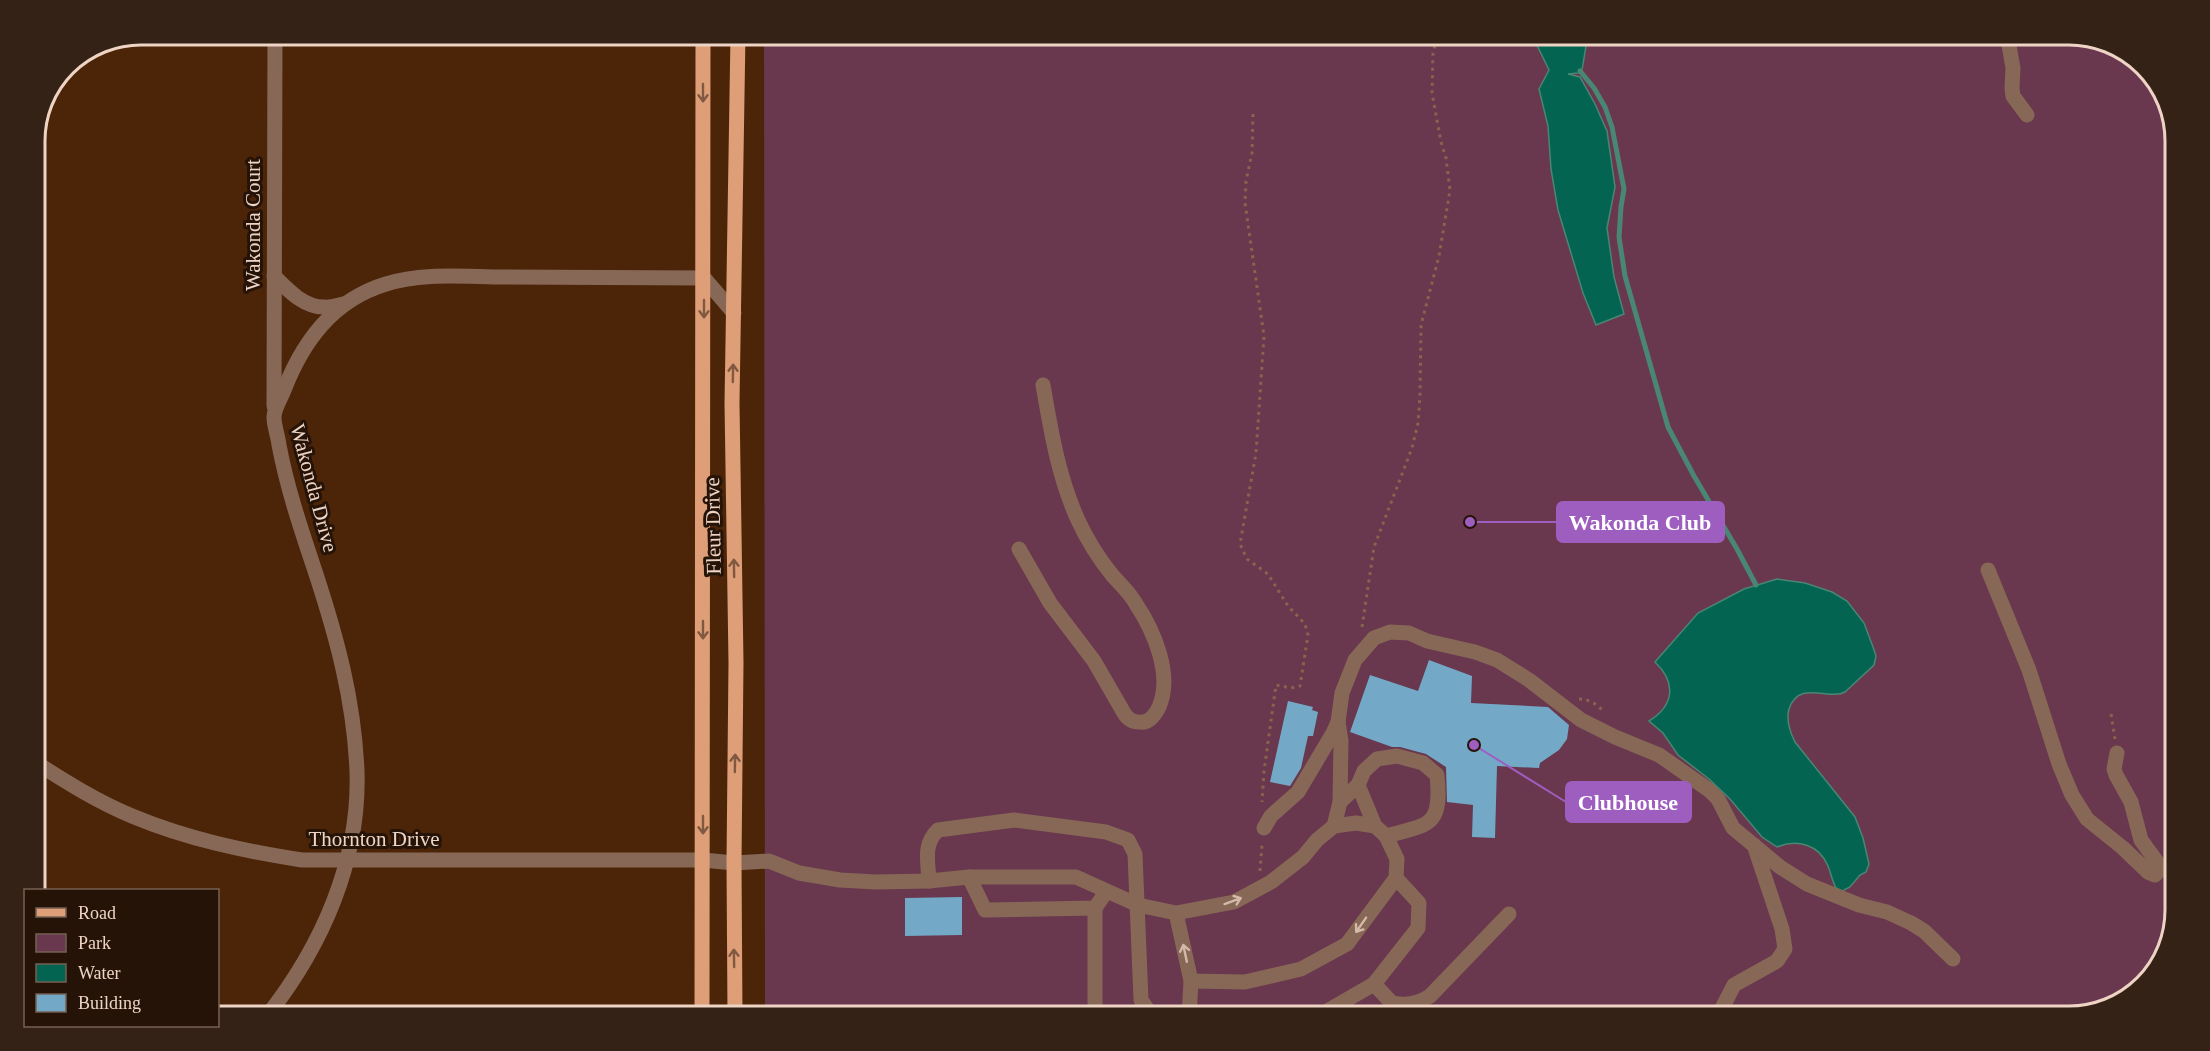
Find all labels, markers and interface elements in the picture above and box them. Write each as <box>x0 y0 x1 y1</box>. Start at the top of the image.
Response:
one-way arrow <box>697 82 709 102</box>
street label: Wakonda Court <box>241 159 265 291</box>
one-way arrow <box>698 298 710 318</box>
one-way arrow <box>727 364 739 384</box>
street label: Wakonda Drive <box>285 421 343 555</box>
street label: Fleur Drive <box>700 477 726 575</box>
callout: Wakonda Club <box>1557 502 1724 542</box>
text: Wakonda Club <box>1569 510 1711 535</box>
one-way arrow <box>729 559 740 579</box>
one-way arrow <box>698 619 709 639</box>
one-way arrow <box>729 754 740 774</box>
callout: Clubhouse <box>1566 782 1691 822</box>
text: Clubhouse <box>1578 790 1678 815</box>
one-way arrow <box>697 814 709 834</box>
street label: Thornton Drive <box>308 827 440 851</box>
legend <box>24 889 219 1027</box>
one-way arrow <box>1224 894 1242 905</box>
text: Road <box>78 903 116 923</box>
one-way arrow <box>1355 916 1367 932</box>
text: Park <box>78 933 111 953</box>
one-way arrow <box>1179 944 1190 963</box>
one-way arrow <box>729 949 740 969</box>
text: Water <box>78 963 121 983</box>
text: Building <box>78 993 141 1013</box>

